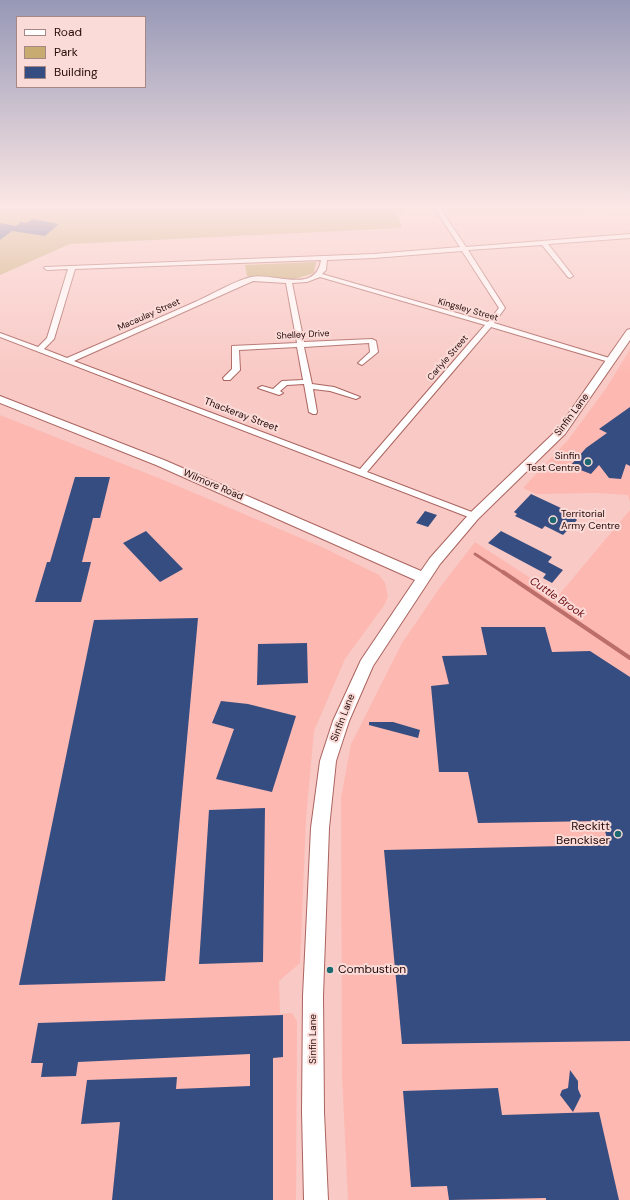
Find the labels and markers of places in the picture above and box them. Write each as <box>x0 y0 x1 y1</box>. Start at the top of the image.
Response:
place label: Sinfin Test Centre <box>527 450 580 474</box>
marker: Sinfin Test Centre <box>583 457 593 467</box>
place label: Territorial Army Centre <box>561 508 620 532</box>
marker: Territorial Army Centre <box>548 515 558 525</box>
place label: Reckitt Benckiser <box>556 820 610 848</box>
marker: Reckitt Benckiser <box>613 829 623 839</box>
place label: Combustion <box>338 963 406 977</box>
marker: Combustion <box>325 965 335 975</box>

